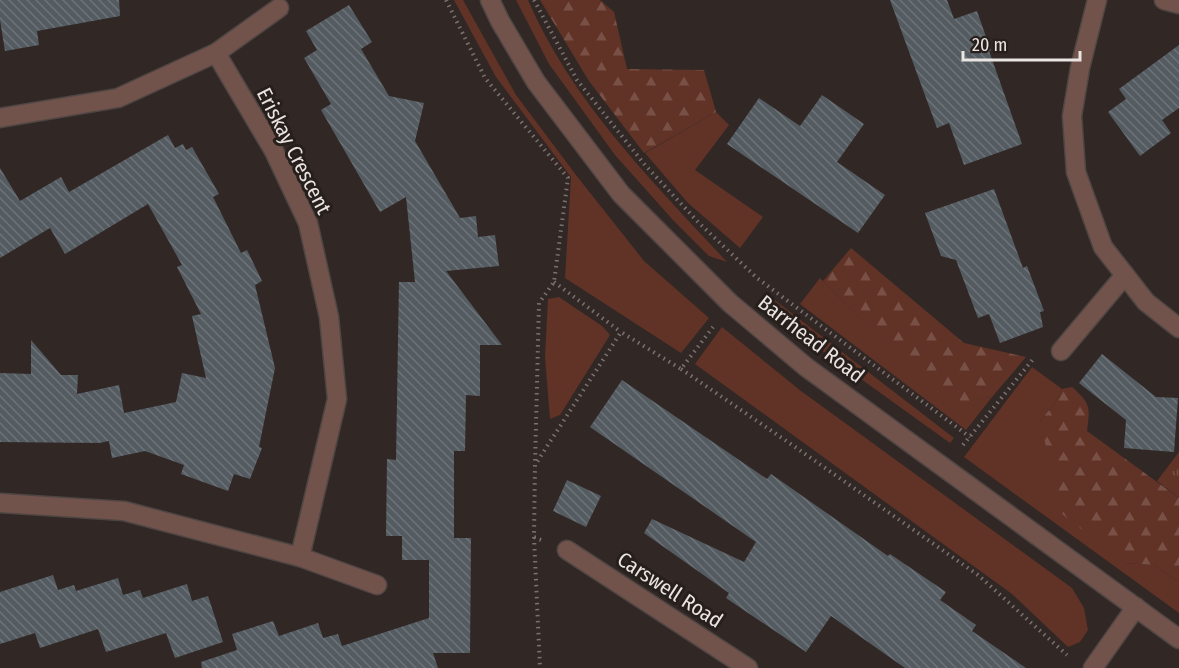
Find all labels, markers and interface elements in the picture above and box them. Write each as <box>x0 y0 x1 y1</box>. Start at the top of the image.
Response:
scale bar <box>963 24 1080 62</box>
text: 20 m <box>972 34 1007 56</box>
street label: Eriskay Crescent <box>251 83 337 219</box>
street label: Barrhead Road <box>753 289 869 389</box>
street label: Carswell Road <box>612 546 728 634</box>

